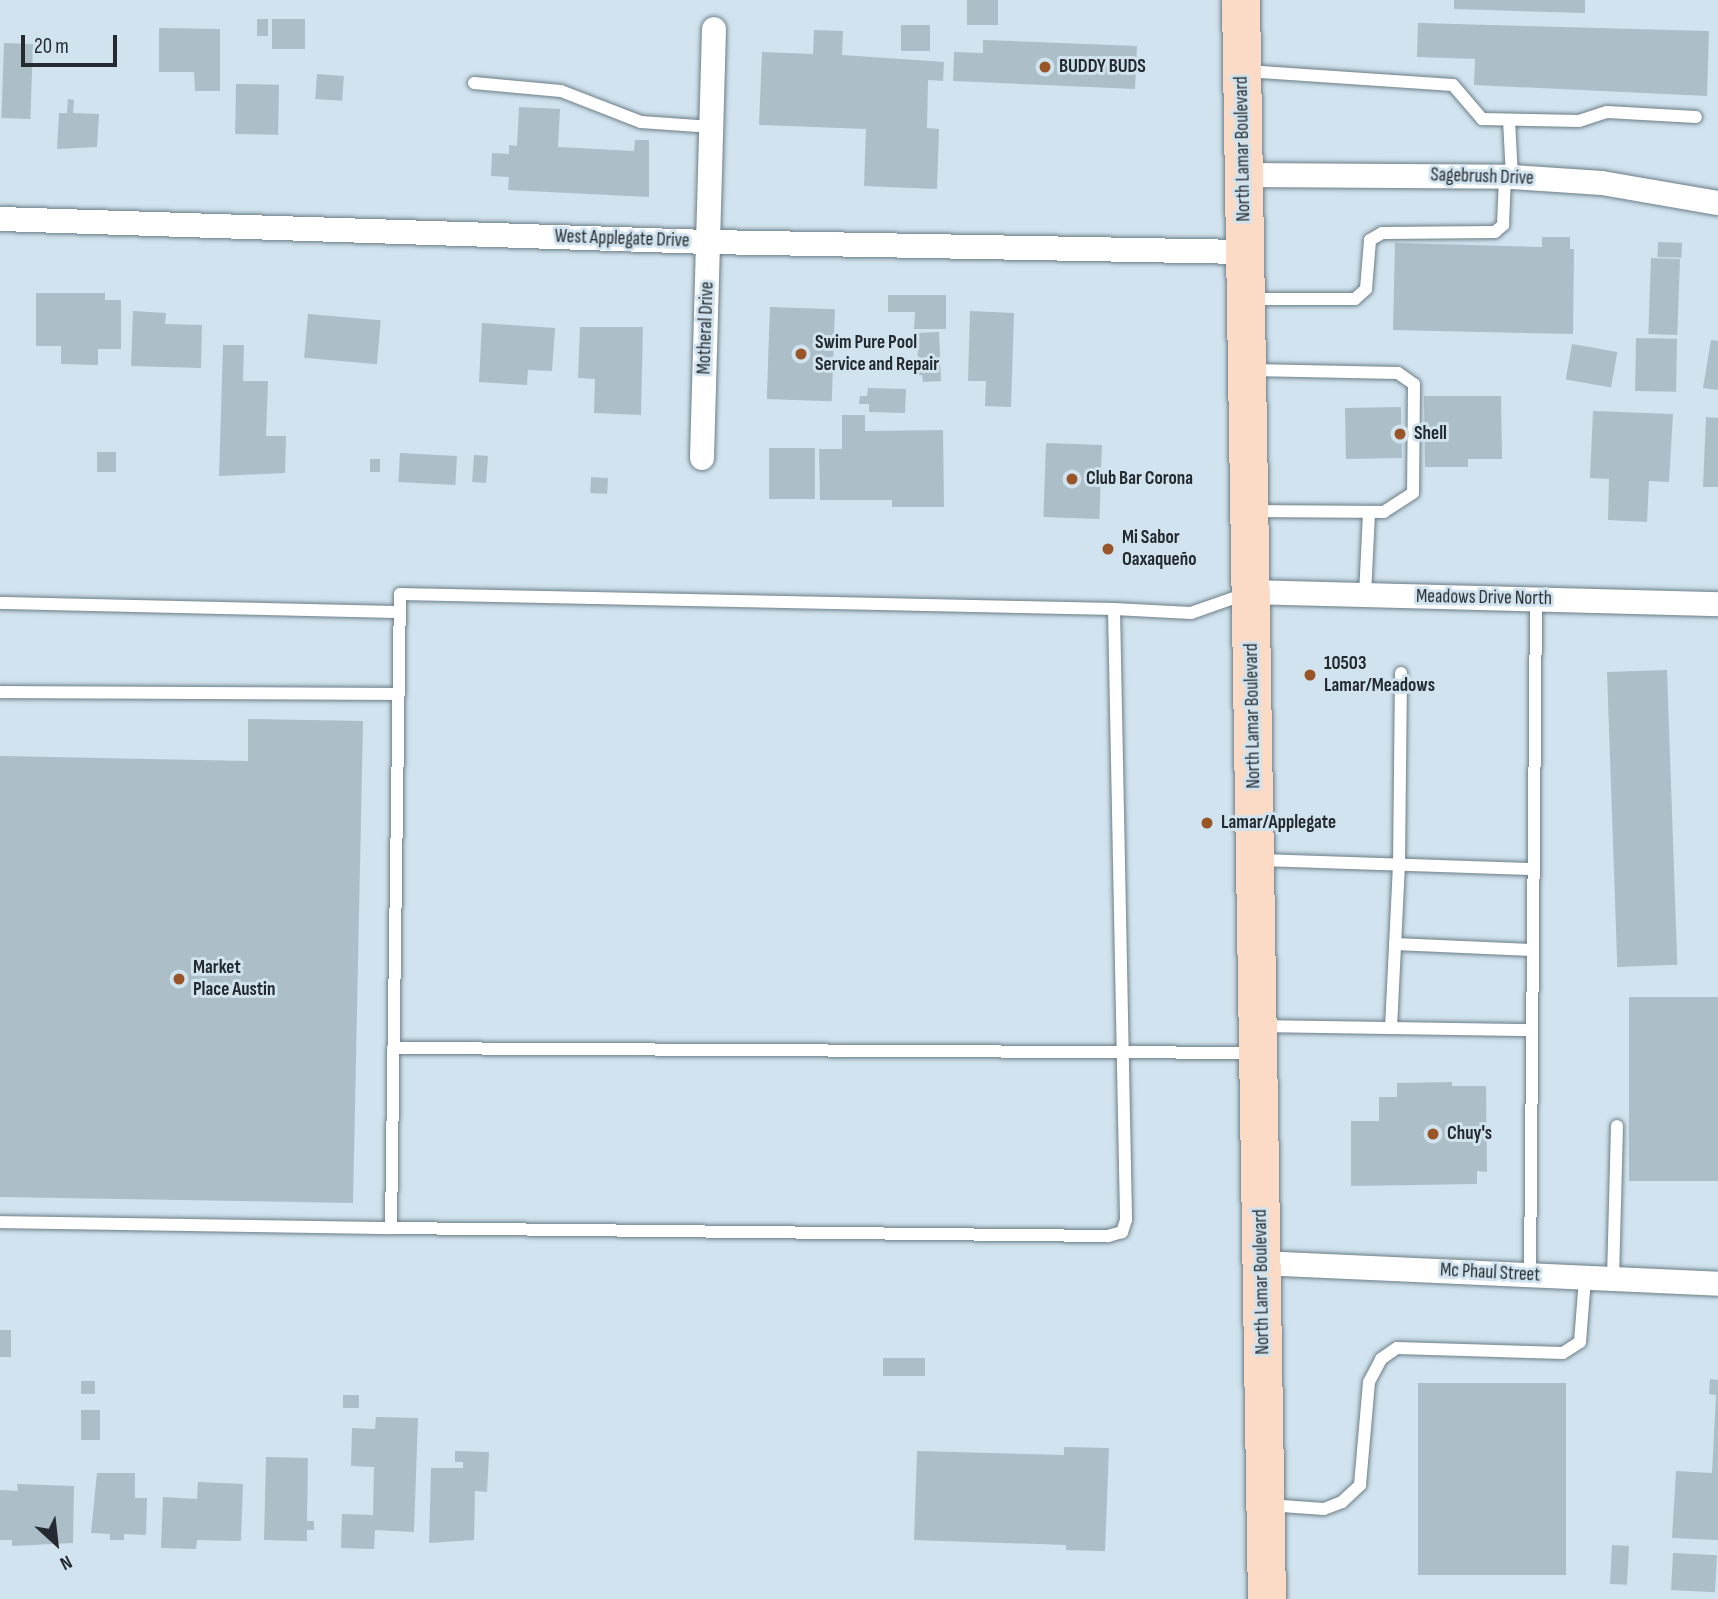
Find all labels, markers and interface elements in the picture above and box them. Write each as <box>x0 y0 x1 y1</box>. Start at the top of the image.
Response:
scale bar <box>24 21 121 65</box>
text: 20 m <box>34 34 69 59</box>
place label: BUDDY BUDS <box>1059 56 1146 78</box>
marker: BUDDY BUDS <box>1037 59 1053 75</box>
street label: North Lamar Boulevard <box>1230 76 1256 222</box>
street label: Sagebrush Drive <box>1430 164 1534 190</box>
street label: West Applegate Drive <box>554 225 690 253</box>
street label: Motheral Drive <box>693 281 719 375</box>
place label: Swim Pure Pool Service and Repair <box>815 332 939 376</box>
marker: Swim Pure Pool Service and Repair <box>793 346 809 362</box>
place label: Shell <box>1414 423 1447 445</box>
marker: Shell <box>1392 426 1408 442</box>
place label: Club Bar Corona <box>1086 468 1193 490</box>
marker: Club Bar Corona <box>1064 471 1080 487</box>
place label: Mi Sabor Oaxaqueño <box>1122 527 1196 571</box>
marker: Mi Sabor Oaxaqueño <box>1100 541 1116 557</box>
street label: Meadows Drive North <box>1416 585 1552 611</box>
street label: North Lamar Boulevard <box>1240 643 1266 789</box>
place label: 10503 Lamar/Meadows <box>1324 653 1435 697</box>
marker: 10503 Lamar/Meadows <box>1302 667 1318 683</box>
place label: Lamar/Applegate <box>1221 812 1336 834</box>
marker: Lamar/Applegate <box>1199 815 1215 831</box>
place label: Market Place Austin <box>193 957 275 1001</box>
marker: Market Place Austin <box>171 971 187 987</box>
place label: Chuy's <box>1447 1123 1492 1145</box>
marker: Chuy's <box>1425 1126 1441 1142</box>
street label: North Lamar Boulevard <box>1249 1209 1275 1355</box>
street label: Mc Phaul Street <box>1439 1259 1541 1287</box>
north arrow <box>21 1508 91 1578</box>
text: N <box>56 1550 76 1575</box>

